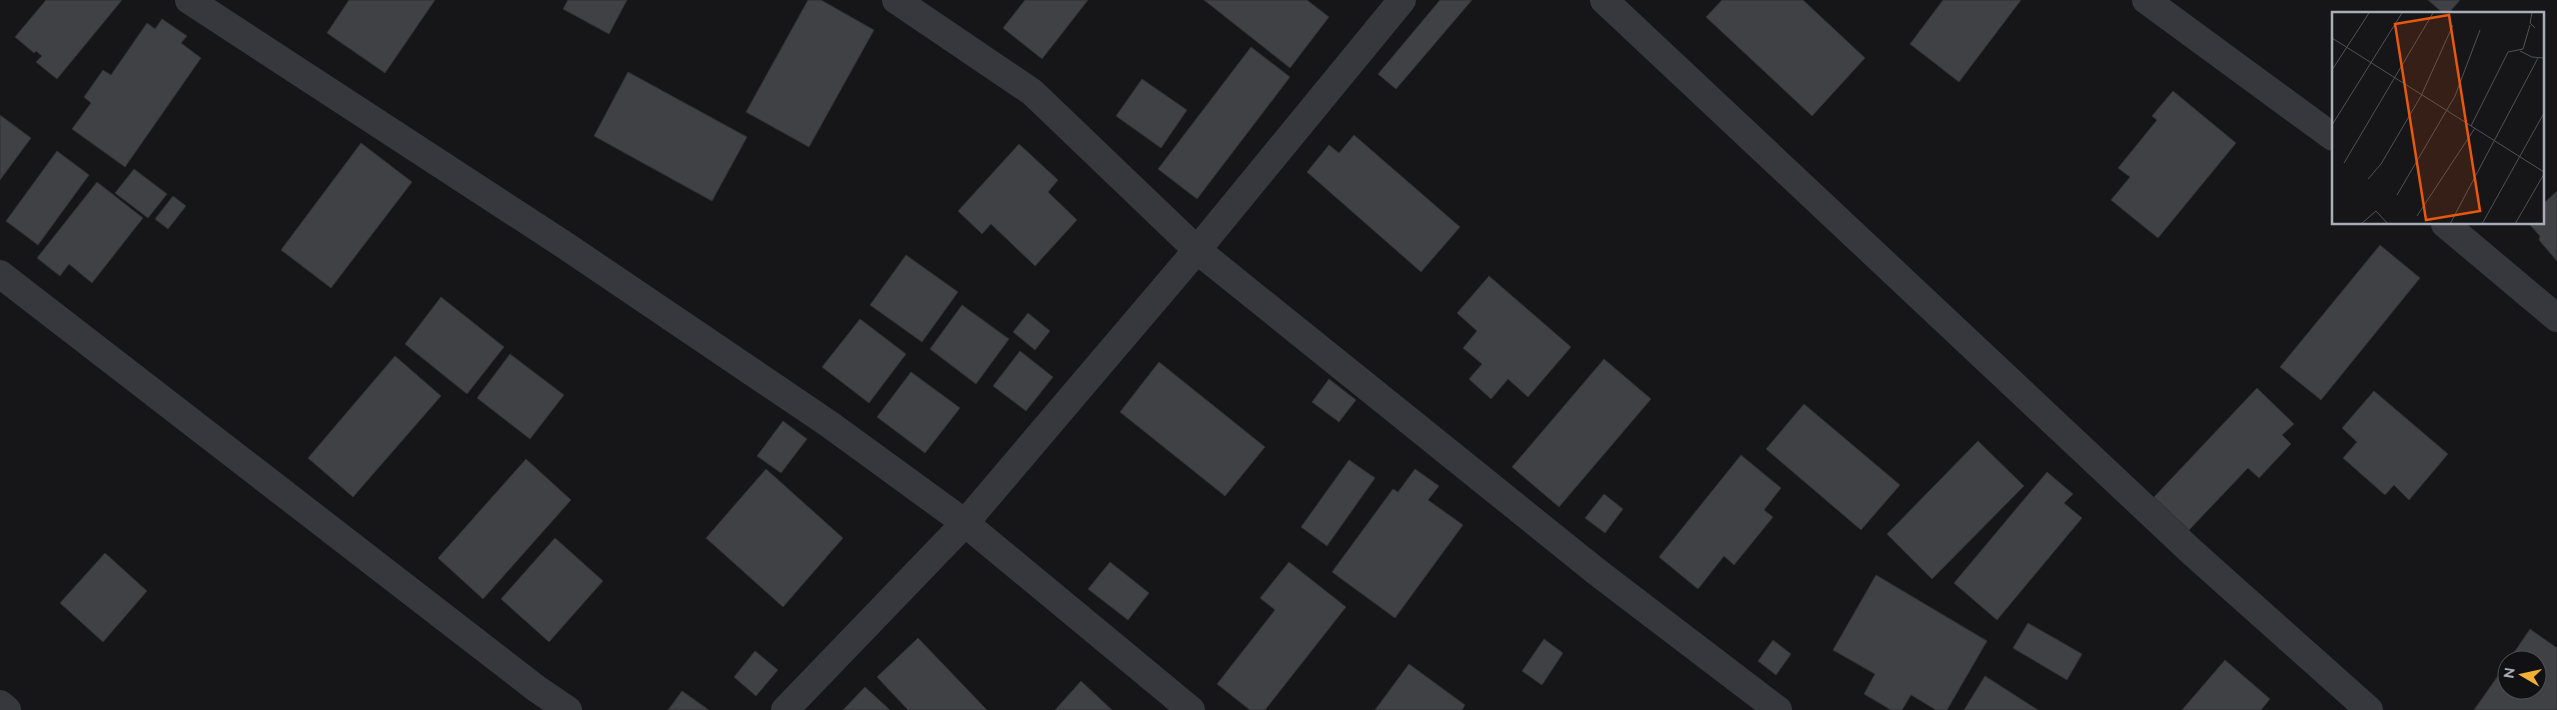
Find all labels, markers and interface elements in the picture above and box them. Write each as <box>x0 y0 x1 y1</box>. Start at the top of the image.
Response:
inset map <box>2332 12 2544 225</box>
north arrow <box>2497 650 2547 700</box>
text: N <box>2500 666 2518 679</box>

